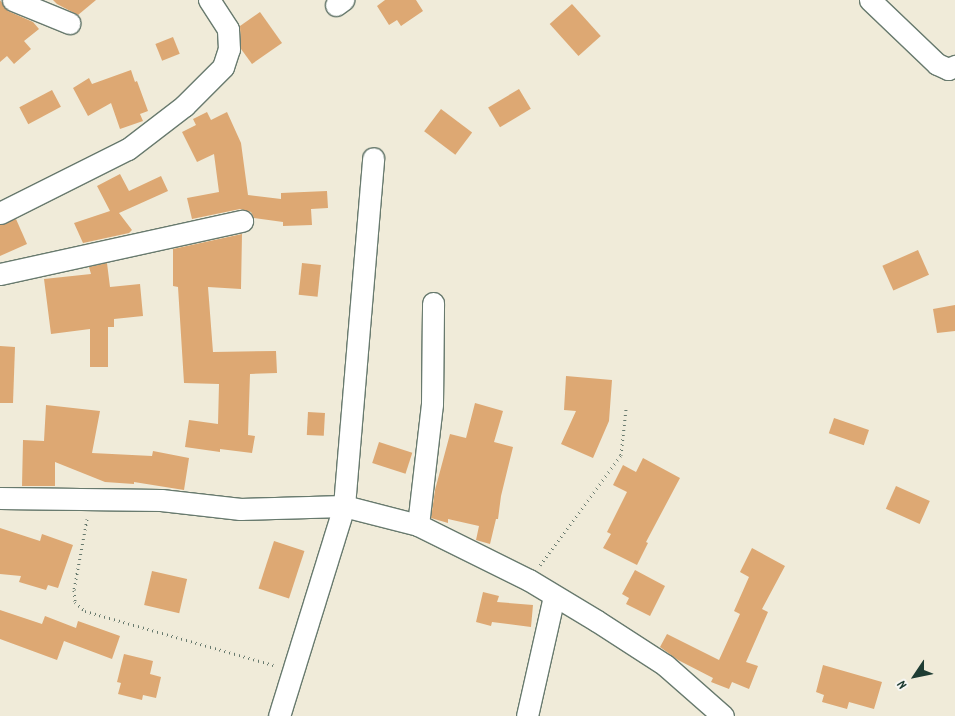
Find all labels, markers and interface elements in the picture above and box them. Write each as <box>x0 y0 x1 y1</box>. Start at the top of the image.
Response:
north arrow <box>890 651 940 701</box>
text: N <box>892 676 913 693</box>

